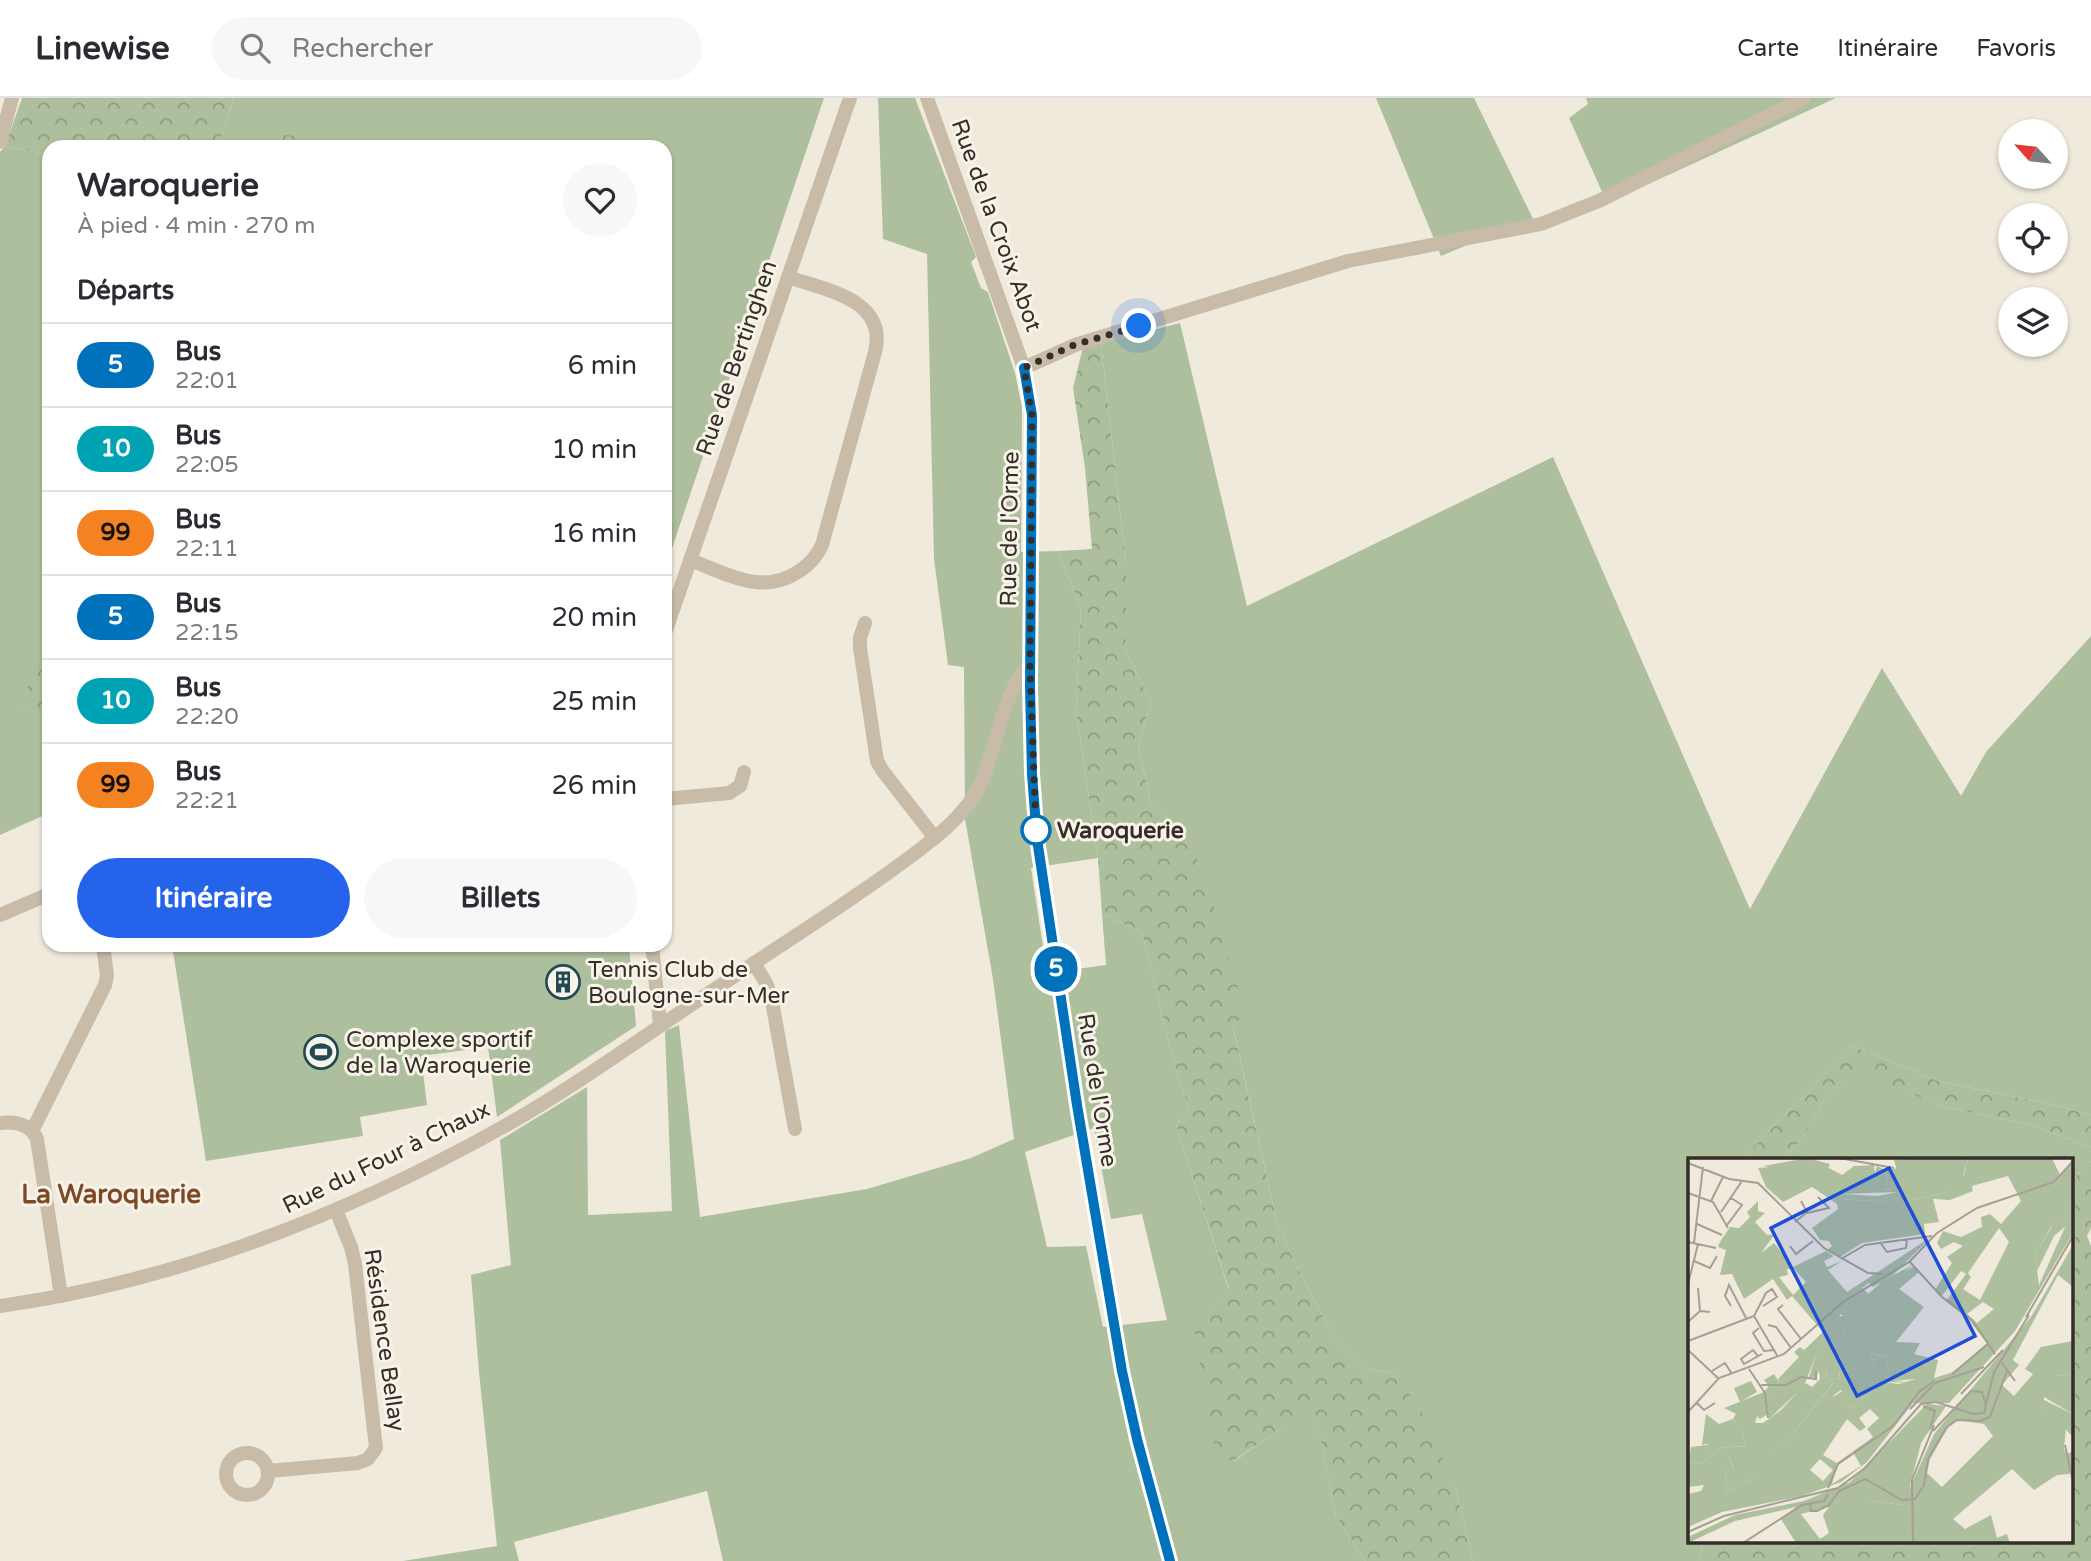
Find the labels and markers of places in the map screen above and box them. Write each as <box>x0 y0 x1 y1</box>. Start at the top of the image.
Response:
marker: Waroquerie <box>1021 815 1051 845</box>
place label: Waroquerie <box>1057 817 1184 845</box>
place label: Tennis Club de Boulogne-sur-Mer <box>588 956 790 1010</box>
building icon: Tennis Club de Boulogne-sur-Mer <box>544 963 582 1001</box>
place label: Complexe sportif de la Waroquerie <box>346 1026 533 1080</box>
sports icon: Complexe sportif de la Waroquerie <box>302 1033 340 1071</box>

